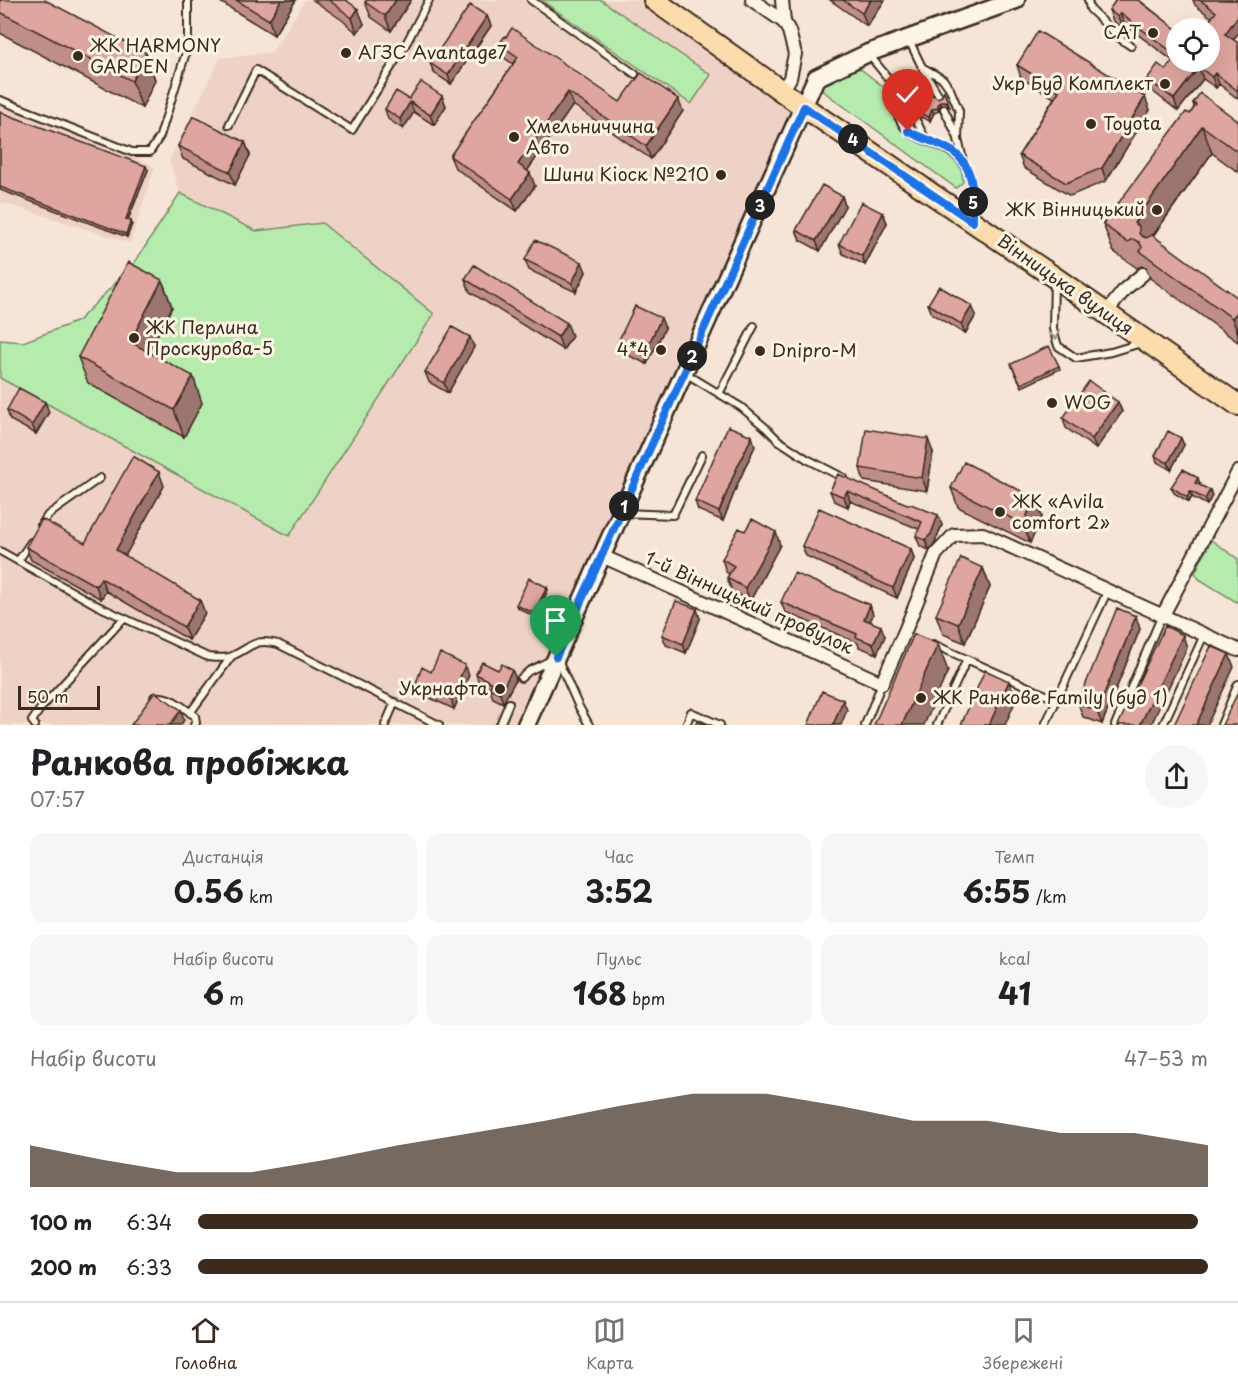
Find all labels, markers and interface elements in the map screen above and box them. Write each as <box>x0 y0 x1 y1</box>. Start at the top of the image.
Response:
place label: САТ <box>1103 18 1142 45</box>
map controls <box>1166 18 1220 72</box>
button: locate <box>1166 18 1220 72</box>
marker: САТ <box>1146 26 1160 40</box>
place label: ЖК HARMONY GARDEN <box>89 31 221 79</box>
place label: АГЗС Avantage7 <box>358 38 507 65</box>
marker: АГЗС Avantage7 <box>339 46 353 60</box>
marker: ЖК HARMONY GARDEN <box>71 49 85 63</box>
pin <box>882 69 933 131</box>
place label: Укр Буд Комплект <box>992 69 1153 96</box>
marker: Укр Буд Комплект <box>1158 77 1172 91</box>
icon: check <box>891 78 924 111</box>
place label: Toyota <box>1103 109 1162 136</box>
place label: Хмельниччина Авто <box>526 112 655 160</box>
marker: Toyota <box>1084 117 1098 131</box>
pin: 4 <box>838 124 868 154</box>
text: 4 <box>848 127 858 151</box>
marker: Хмельниччина Авто <box>507 130 521 144</box>
place label: Шини Кіоск №210 <box>543 160 709 187</box>
marker: Шини Кіоск №210 <box>714 168 728 182</box>
pin: 5 <box>958 187 988 217</box>
pin: 3 <box>745 190 775 220</box>
text: 5 <box>968 190 978 214</box>
text: 3 <box>755 193 765 217</box>
place label: ЖК Вінницький <box>1005 195 1145 222</box>
marker: ЖК Вінницький <box>1150 203 1164 217</box>
street label: Вінницька вулиця <box>992 227 1140 341</box>
place label: ЖК Перлина Проскурова-5 <box>145 313 273 361</box>
one-way arrow <box>1048 330 1061 340</box>
marker: ЖК Перлина Проскурова-5 <box>127 331 141 345</box>
place label: 4*4 <box>617 335 649 362</box>
place label: Dnipro-M <box>772 336 857 363</box>
pin: 2 <box>677 341 707 371</box>
marker: 4*4 <box>654 343 668 357</box>
text: 2 <box>686 344 698 368</box>
marker: Dnipro-M <box>753 344 767 358</box>
place label: WOG <box>1064 388 1111 415</box>
marker: WOG <box>1045 396 1059 410</box>
place label: ЖК «Avila comfort 2» <box>1011 487 1110 535</box>
pin: 1 <box>609 491 639 521</box>
text: 1 <box>620 494 628 518</box>
marker: ЖК «Avila comfort 2» <box>993 505 1007 519</box>
street label: 1-й Вінницький провулок <box>641 543 858 660</box>
pin <box>530 595 581 657</box>
icon: arrive <box>539 604 572 637</box>
place label: Укрнафта <box>399 674 488 701</box>
marker: Укрнафта <box>493 682 507 696</box>
scale bar <box>18 683 100 710</box>
place label: ЖК Ранкове Family (буд 1) <box>932 683 1168 710</box>
text: 50 m <box>27 684 68 708</box>
marker: ЖК Ранкове Family (буд 1) <box>914 691 928 705</box>
text: Ранкова пробіжка <box>30 736 349 786</box>
button: share <box>1145 745 1208 808</box>
text: 07:57 <box>30 784 85 814</box>
text: Дистанція <box>183 844 264 868</box>
text: Час <box>604 844 634 868</box>
text: Темп <box>994 844 1035 868</box>
text: 0.56 <box>174 868 244 913</box>
text: 3:52 <box>585 868 653 913</box>
text: 6:55 <box>963 868 1031 913</box>
text: km <box>244 884 273 908</box>
text: /km <box>1031 884 1067 908</box>
text: Набір висоти <box>173 946 274 970</box>
text: Пульс <box>596 946 642 970</box>
text: kcal <box>999 946 1031 970</box>
text: 6 <box>203 970 224 1015</box>
text: 168 <box>573 970 627 1015</box>
text: 41 <box>998 970 1031 1015</box>
text: m <box>224 986 244 1010</box>
text: bpm <box>627 986 665 1010</box>
text: Набір висоти <box>30 1043 157 1073</box>
text: 47–53 m <box>1124 1043 1208 1073</box>
text: 100 m <box>30 1207 92 1237</box>
text: 6:34 <box>126 1207 172 1237</box>
text: 200 m <box>30 1252 97 1282</box>
text: 6:33 <box>126 1252 172 1282</box>
tab: Головна <box>175 1314 237 1374</box>
tab: Карта <box>586 1314 633 1374</box>
tab: Збережені <box>983 1314 1063 1374</box>

